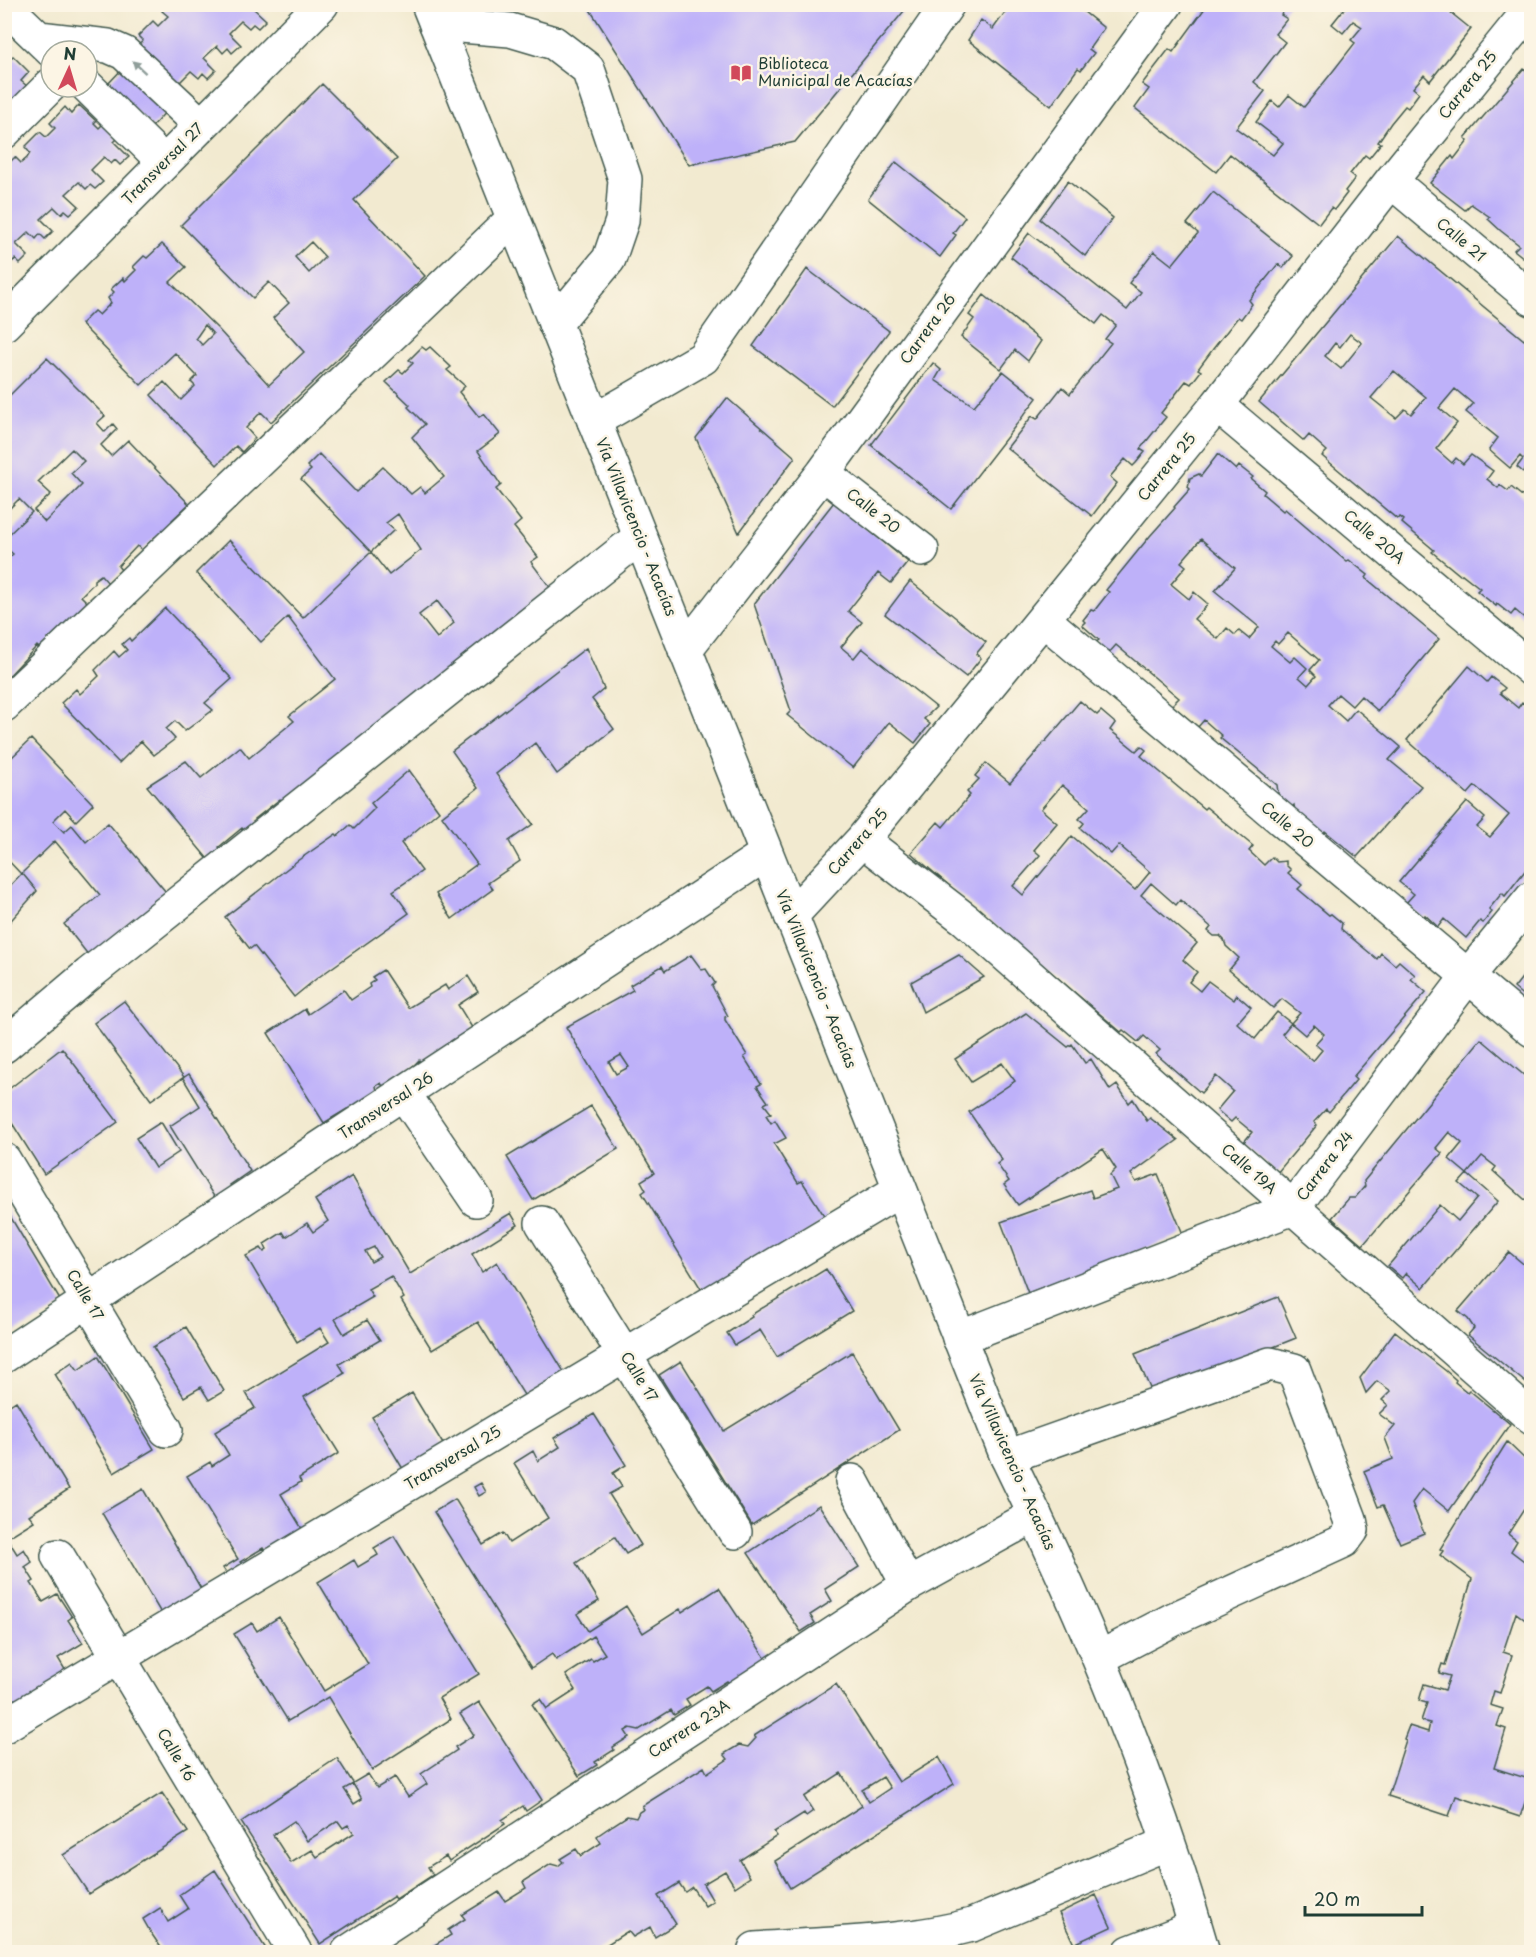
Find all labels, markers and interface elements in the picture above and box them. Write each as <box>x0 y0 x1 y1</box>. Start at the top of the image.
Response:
north arrow <box>39 39 99 99</box>
text: N <box>63 41 77 65</box>
street label: Carrera 25 <box>1432 45 1502 123</box>
place label: Biblioteca Municipal de Acacías <box>758 51 913 91</box>
one-way arrow <box>132 60 147 74</box>
library icon: Biblioteca Municipal de Acacías <box>729 61 753 85</box>
street label: Transversal 27 <box>116 116 208 209</box>
street label: Calle 21 <box>1432 211 1492 266</box>
street label: Carrera 26 <box>893 288 960 368</box>
street label: Carrera 25 <box>1131 427 1201 505</box>
street label: Vía Villavicencio - Acacías <box>591 434 684 619</box>
street label: Calle 20 <box>842 481 906 538</box>
street label: Calle 20A <box>1339 503 1411 568</box>
street label: Calle 20 <box>1257 795 1319 853</box>
street label: Carrera 25 <box>821 802 893 880</box>
street label: Vía Villavicencio - Acacías <box>771 886 864 1071</box>
street label: Transversal 26 <box>333 1065 437 1144</box>
street label: Carrera 24 <box>1290 1125 1358 1205</box>
street label: Calle 19A <box>1217 1137 1283 1199</box>
street label: Calle 17 <box>62 1264 111 1324</box>
street label: Calle 17 <box>616 1346 665 1406</box>
street label: Vía Villavicencio - Acacías <box>964 1370 1063 1553</box>
street label: Transversal 25 <box>399 1419 505 1495</box>
street label: Carrera 23A <box>643 1693 734 1763</box>
street label: Calle 16 <box>152 1723 202 1785</box>
scale bar <box>1305 1879 1422 1917</box>
text: 20 m <box>1314 1885 1360 1912</box>

